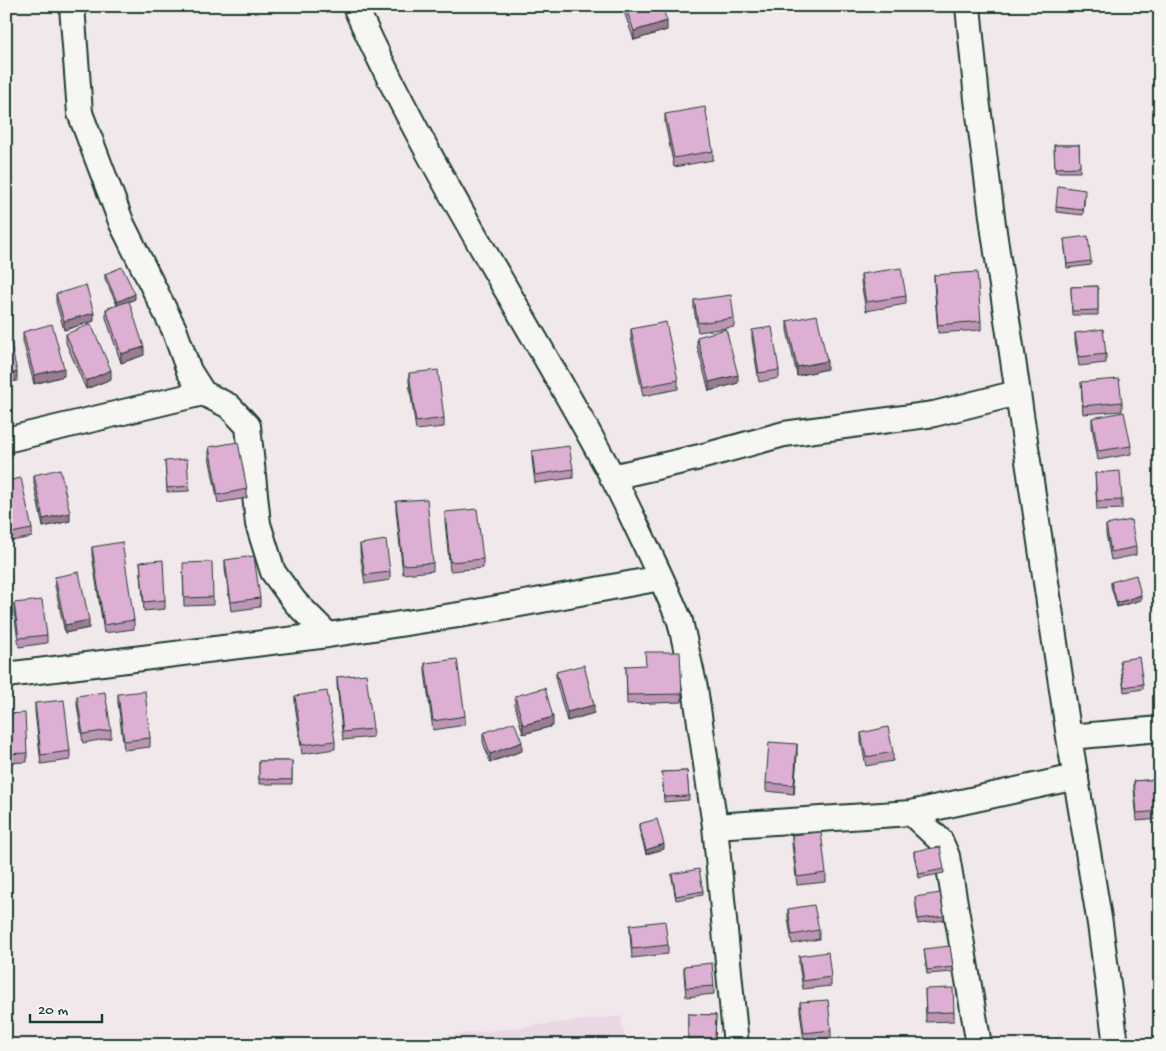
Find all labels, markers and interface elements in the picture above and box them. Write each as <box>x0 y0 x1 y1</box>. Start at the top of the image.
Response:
scale bar <box>30 991 102 1023</box>
text: 20 m <box>38 1002 68 1020</box>

